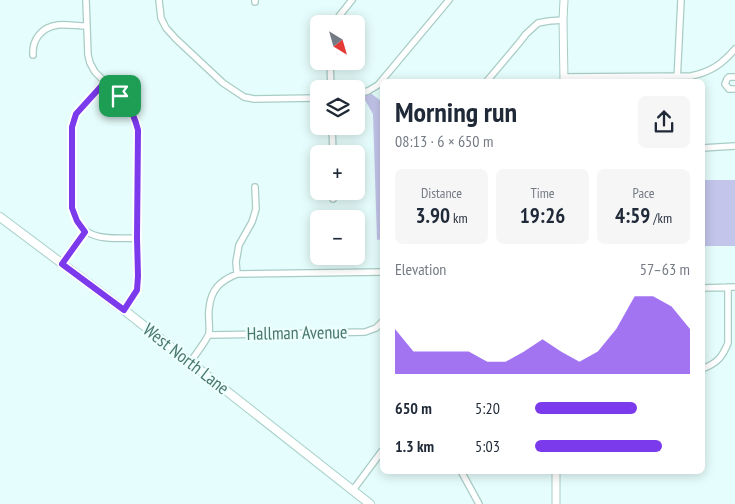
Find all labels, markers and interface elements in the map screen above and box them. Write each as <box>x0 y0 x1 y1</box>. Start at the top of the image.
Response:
north arrow <box>310 15 365 70</box>
map controls <box>310 15 365 265</box>
pin <box>99 75 141 117</box>
button: layers <box>310 80 365 135</box>
icon: arrive <box>106 82 134 110</box>
text: Morning run <box>395 93 517 130</box>
button: share <box>638 96 690 148</box>
text: 08:13 · 6 × 650 m <box>395 131 493 151</box>
button: + <box>310 145 365 200</box>
text: Distance <box>421 184 462 202</box>
text: Time <box>530 184 555 202</box>
text: Pace <box>632 184 655 202</box>
text: 3.90 <box>415 202 450 229</box>
text: 19:26 <box>520 202 565 229</box>
text: 4:59 <box>615 202 650 229</box>
text: km <box>450 209 468 227</box>
text: /km <box>650 209 672 227</box>
button: − <box>310 210 365 265</box>
text: Elevation <box>395 259 446 279</box>
text: 57–63 m <box>640 259 690 279</box>
street label: West North Lane <box>139 318 234 399</box>
street label: Hallman Avenue <box>246 320 348 345</box>
text: 650 m <box>395 398 432 418</box>
text: 5:20 <box>475 398 500 418</box>
text: 1.3 km <box>395 436 434 456</box>
text: 5:03 <box>475 436 500 456</box>

